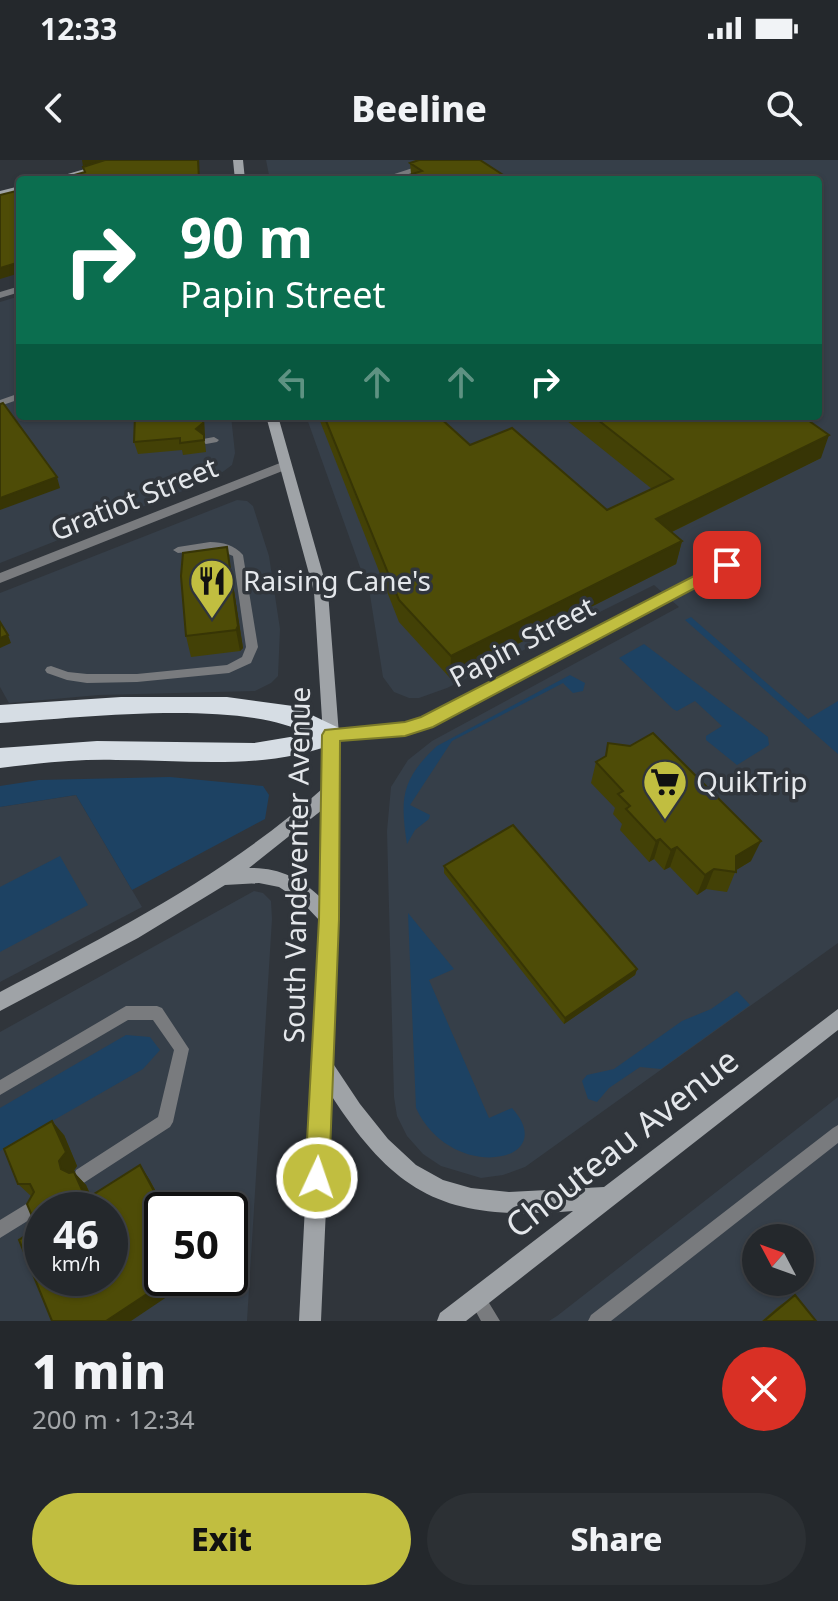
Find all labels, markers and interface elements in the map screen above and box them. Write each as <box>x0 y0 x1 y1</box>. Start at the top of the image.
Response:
text: 12:33 <box>40 8 117 49</box>
text: Beeline <box>351 84 487 133</box>
icon: back <box>32 86 76 130</box>
icon: search <box>762 86 806 130</box>
text: 90 m <box>180 198 313 274</box>
icon: right <box>48 208 152 312</box>
text: Papin Street <box>180 270 386 319</box>
icon: left <box>271 360 315 404</box>
icon: ahead <box>355 360 399 404</box>
icon: ahead <box>439 360 483 404</box>
icon: right <box>523 360 567 404</box>
street label: Gratiot Street <box>44 447 223 549</box>
pin <box>693 531 761 599</box>
icon: arrive <box>705 543 749 587</box>
restaurant icon: Raising Cane's <box>188 557 236 620</box>
place label: Raising Cane's <box>243 561 431 599</box>
street label: Papin Street <box>442 587 601 695</box>
street label: South Vandeventer Avenue <box>274 686 318 1043</box>
supermarket icon: QuikTrip <box>641 758 689 821</box>
place label: QuikTrip <box>696 762 808 800</box>
street label: Chouteau Avenue <box>495 1037 747 1248</box>
position arrow <box>275 1136 359 1220</box>
speed limit sign: 50 <box>144 1192 248 1296</box>
text: 46 <box>53 1206 99 1261</box>
north arrow <box>742 1224 814 1296</box>
map controls <box>742 1224 814 1296</box>
text: km/h <box>51 1250 101 1277</box>
text: 1 min <box>32 1338 166 1403</box>
button: close <box>722 1347 806 1431</box>
text: 200 m · 12:34 <box>32 1401 195 1437</box>
button: Exit <box>32 1493 411 1585</box>
button: Share <box>427 1493 806 1585</box>

